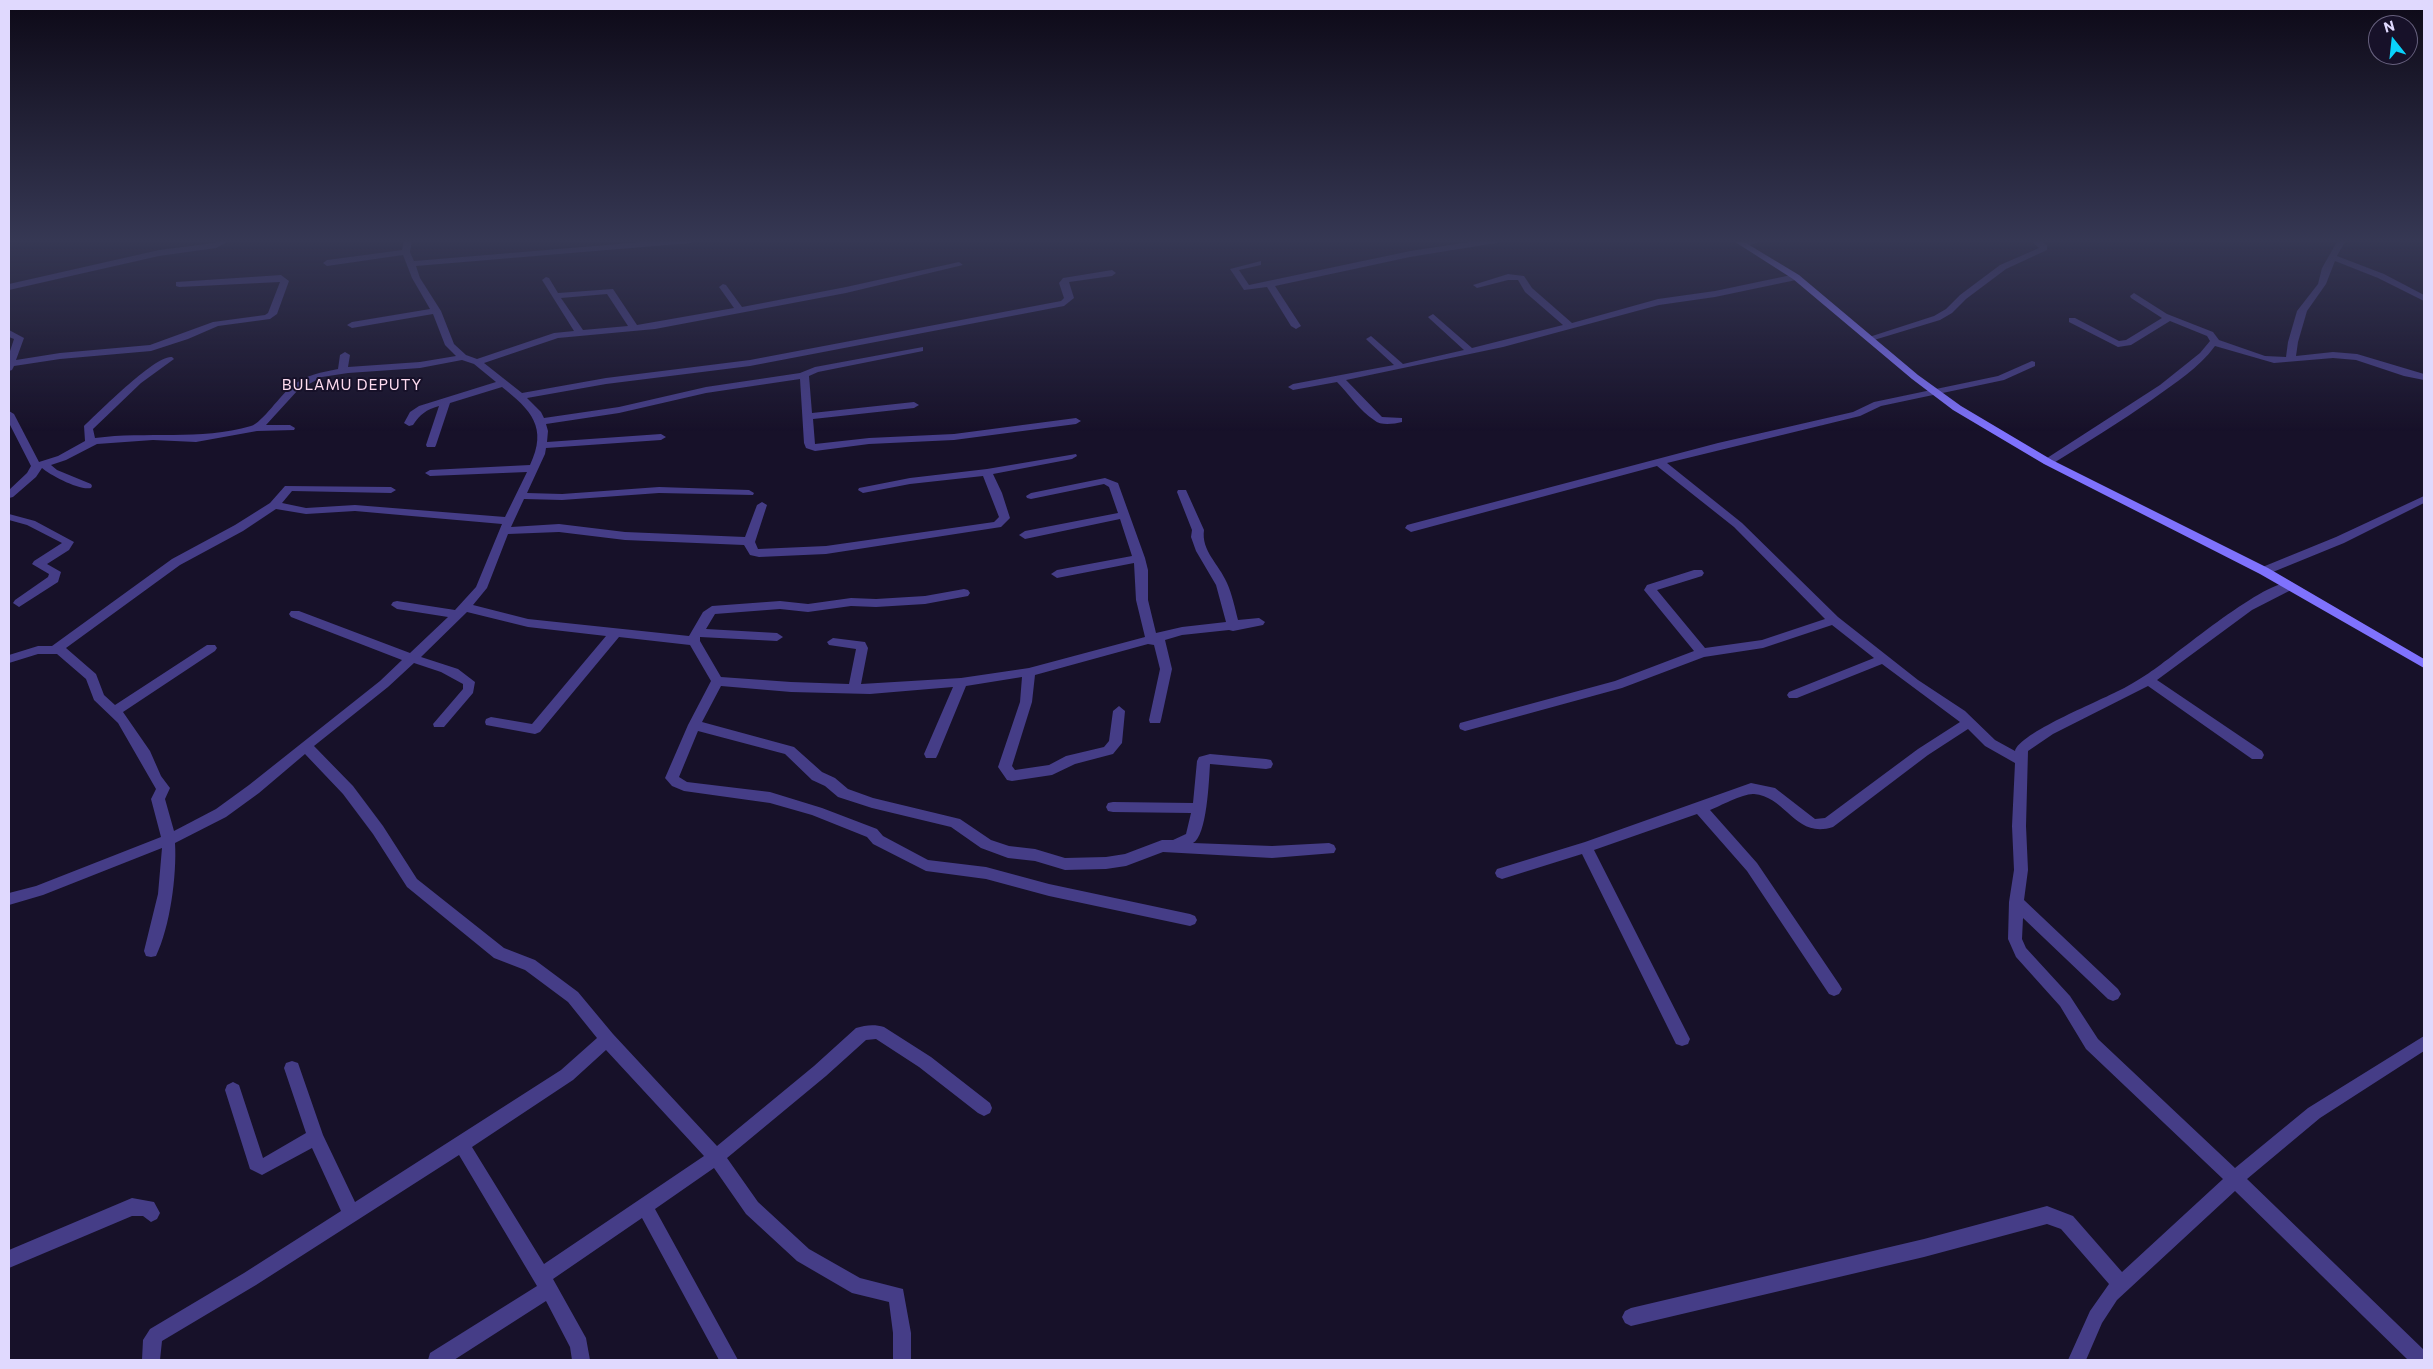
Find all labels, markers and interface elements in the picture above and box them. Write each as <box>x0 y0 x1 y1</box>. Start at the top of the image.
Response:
north arrow <box>2368 15 2418 65</box>
text: N <box>2382 16 2396 36</box>
district label: BULAMU DEPUTY <box>280 376 424 394</box>

